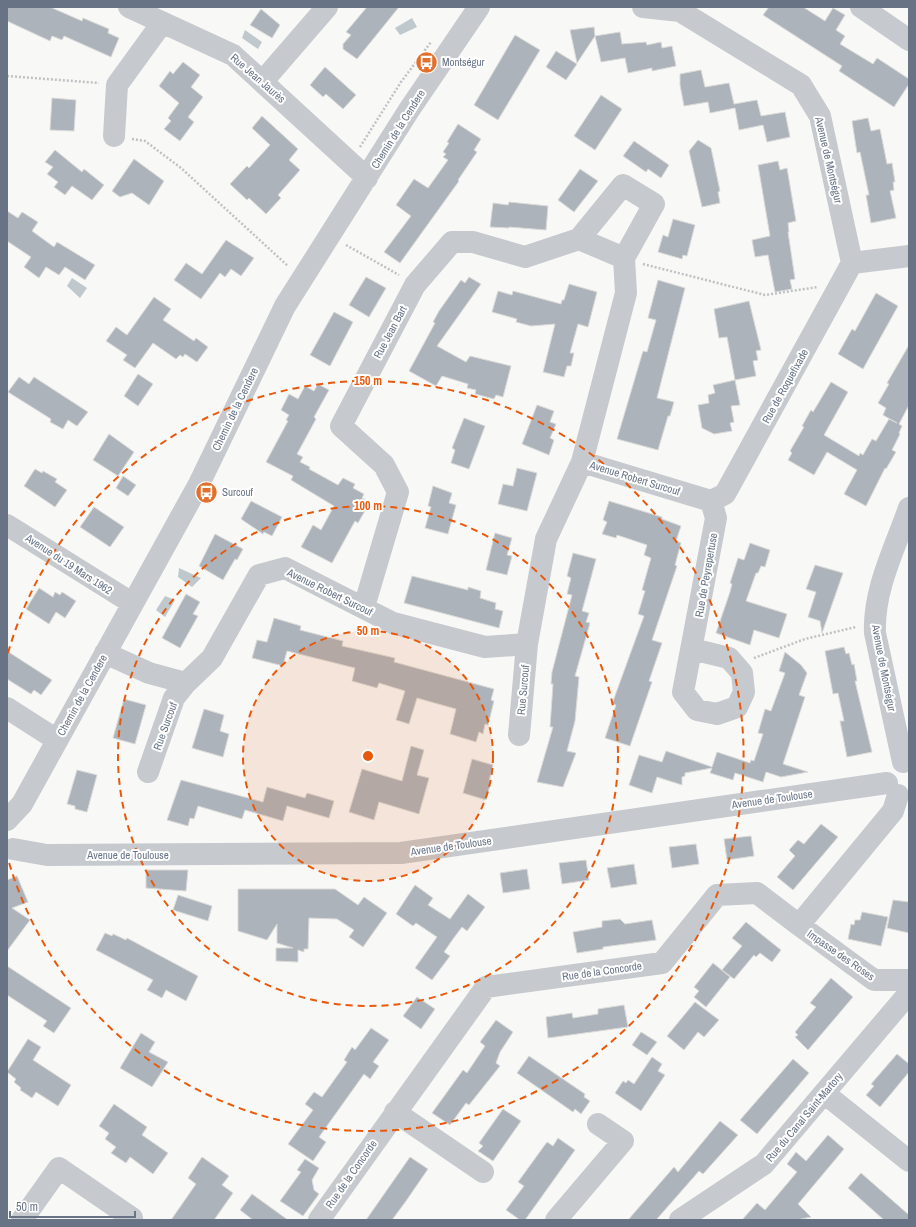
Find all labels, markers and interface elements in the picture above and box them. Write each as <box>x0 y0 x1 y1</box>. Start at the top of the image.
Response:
bus stop icon: Montségur <box>413 49 439 75</box>
street label: Rue Jean Jaurès <box>228 50 289 106</box>
place label: Montségur <box>442 55 485 69</box>
street label: Chemin de la Cendere <box>368 87 428 171</box>
street label: Avenue de Montségur <box>812 115 846 205</box>
street label: Rue Jean Bart <box>370 303 410 361</box>
street label: Rue de Roquefixade <box>759 346 811 426</box>
street label: Chemin de la Cendere <box>209 365 261 453</box>
text: 150 m <box>354 373 382 389</box>
street label: Avenue Robert Surcouf <box>587 457 682 499</box>
bus stop icon: Surcouf <box>194 479 220 505</box>
place label: Surcouf <box>222 485 254 499</box>
text: 100 m <box>354 498 382 514</box>
street label: Avenue du 19 Mars 1962 <box>22 530 115 597</box>
street label: Rue de Peyrepertuse <box>692 532 720 618</box>
street label: Avenue Robert Surcouf <box>284 565 376 619</box>
street label: Avenue de Montségur <box>869 622 899 713</box>
text: 50 m <box>357 623 379 639</box>
street label: Chemin de la Cendere <box>54 652 110 738</box>
street label: Rue Surcouf <box>514 664 532 716</box>
street label: Rue Surcouf <box>150 700 180 752</box>
centre of rings <box>361 749 375 763</box>
street label: Avenue de Toulouse <box>730 786 813 812</box>
street label: Avenue de Toulouse <box>409 833 492 859</box>
street label: Avenue de Toulouse <box>86 848 169 862</box>
street label: Impasse des Roses <box>805 927 878 984</box>
street label: Rue de la Concorde <box>561 958 643 984</box>
street label: Rue du Canal Saint-Martory <box>763 1069 846 1165</box>
street label: Rue de la Concorde <box>322 1137 380 1211</box>
scale bar <box>10 1193 135 1219</box>
text: 50 m <box>16 1199 38 1215</box>

